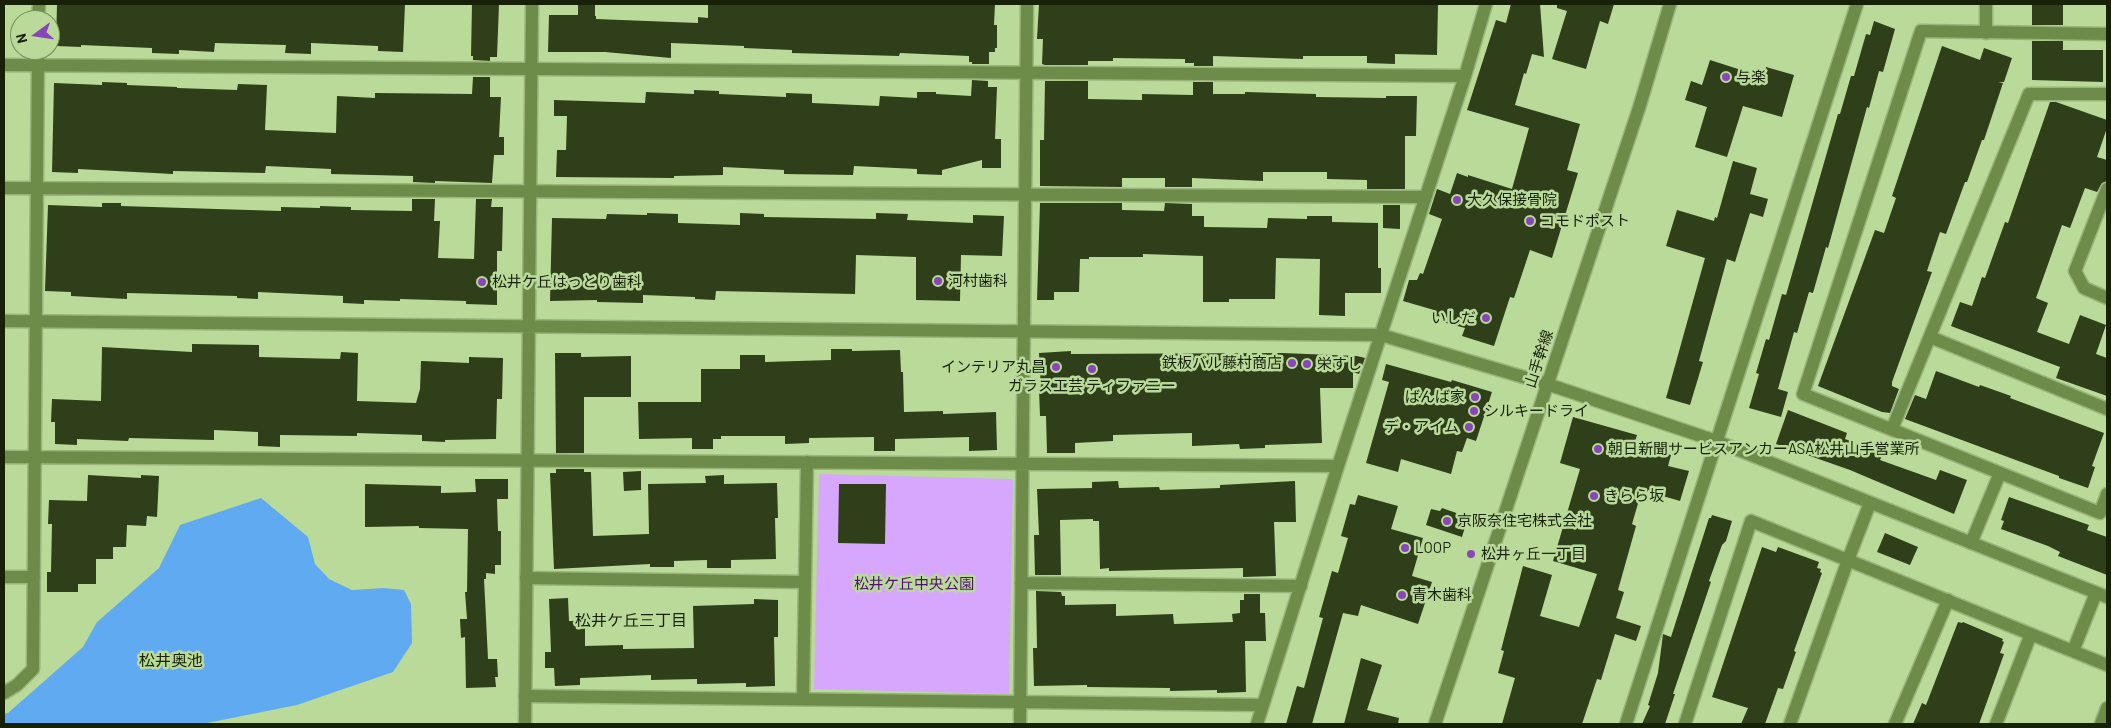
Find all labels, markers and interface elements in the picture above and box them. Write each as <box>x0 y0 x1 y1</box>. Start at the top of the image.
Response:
north arrow <box>10 10 60 60</box>
text: N <box>12 32 30 45</box>
place label: 与楽 <box>1736 68 1766 86</box>
marker: 与楽 <box>1720 71 1732 83</box>
place label: 大久保接骨院 <box>1467 191 1557 209</box>
marker: 大久保接骨院 <box>1451 194 1463 206</box>
place label: コモドポスト <box>1540 212 1630 230</box>
marker: コモドポスト <box>1524 215 1536 227</box>
place label: 河村歯科 <box>948 272 1008 290</box>
place label: 松井ケ丘はっとり歯科 <box>492 273 642 291</box>
marker: 河村歯科 <box>932 275 944 287</box>
marker: 松井ケ丘はっとり歯科 <box>476 276 488 288</box>
place label: いしだ <box>1431 309 1476 327</box>
marker: いしだ <box>1480 312 1492 324</box>
street label: 山手幹線 <box>1521 328 1557 390</box>
place label: 鉄板バル藤村商店 <box>1162 354 1282 372</box>
place label: 栄すし <box>1317 355 1362 373</box>
marker: 鉄板バル藤村商店 <box>1286 357 1298 369</box>
place label: インテリア丸昌 <box>941 358 1046 376</box>
marker: 栄すし <box>1301 358 1313 370</box>
marker: インテリア丸昌 <box>1050 361 1062 373</box>
marker: ガラス工芸 ティファニー <box>1086 363 1098 375</box>
place label: ガラス工芸 ティファニー <box>1008 377 1176 395</box>
place label: ばんば家 <box>1405 388 1465 406</box>
marker: ばんば家 <box>1469 391 1481 403</box>
place label: シルキードライ <box>1484 402 1589 420</box>
marker: シルキードライ <box>1468 405 1480 417</box>
place label: デ・アイム <box>1384 418 1459 436</box>
marker: デ・アイム <box>1463 421 1475 433</box>
place label: 朝日新聞サービスアンカーASA松井山手営業所 <box>1608 440 1919 458</box>
marker: 朝日新聞サービスアンカーASA松井山手営業所 <box>1592 443 1604 455</box>
place label: きらら坂 <box>1604 487 1664 505</box>
marker: きらら坂 <box>1588 490 1600 502</box>
place label: 京阪奈住宅株式会社 <box>1457 512 1592 530</box>
marker: 京阪奈住宅株式会社 <box>1441 515 1453 527</box>
place label: LOOP <box>1415 539 1451 557</box>
marker: LOOP <box>1399 542 1411 554</box>
place label: 松井ヶ丘一丁目 <box>1481 545 1586 563</box>
marker: 松井ヶ丘一丁目 <box>1465 548 1477 560</box>
park label: 松井ケ丘中央公園 <box>854 575 974 593</box>
place label: 青木歯科 <box>1412 586 1472 604</box>
marker: 青木歯科 <box>1396 589 1408 601</box>
district label: 松井ケ丘三丁目 <box>575 611 687 631</box>
district label: 松井奥池 <box>139 651 203 671</box>

